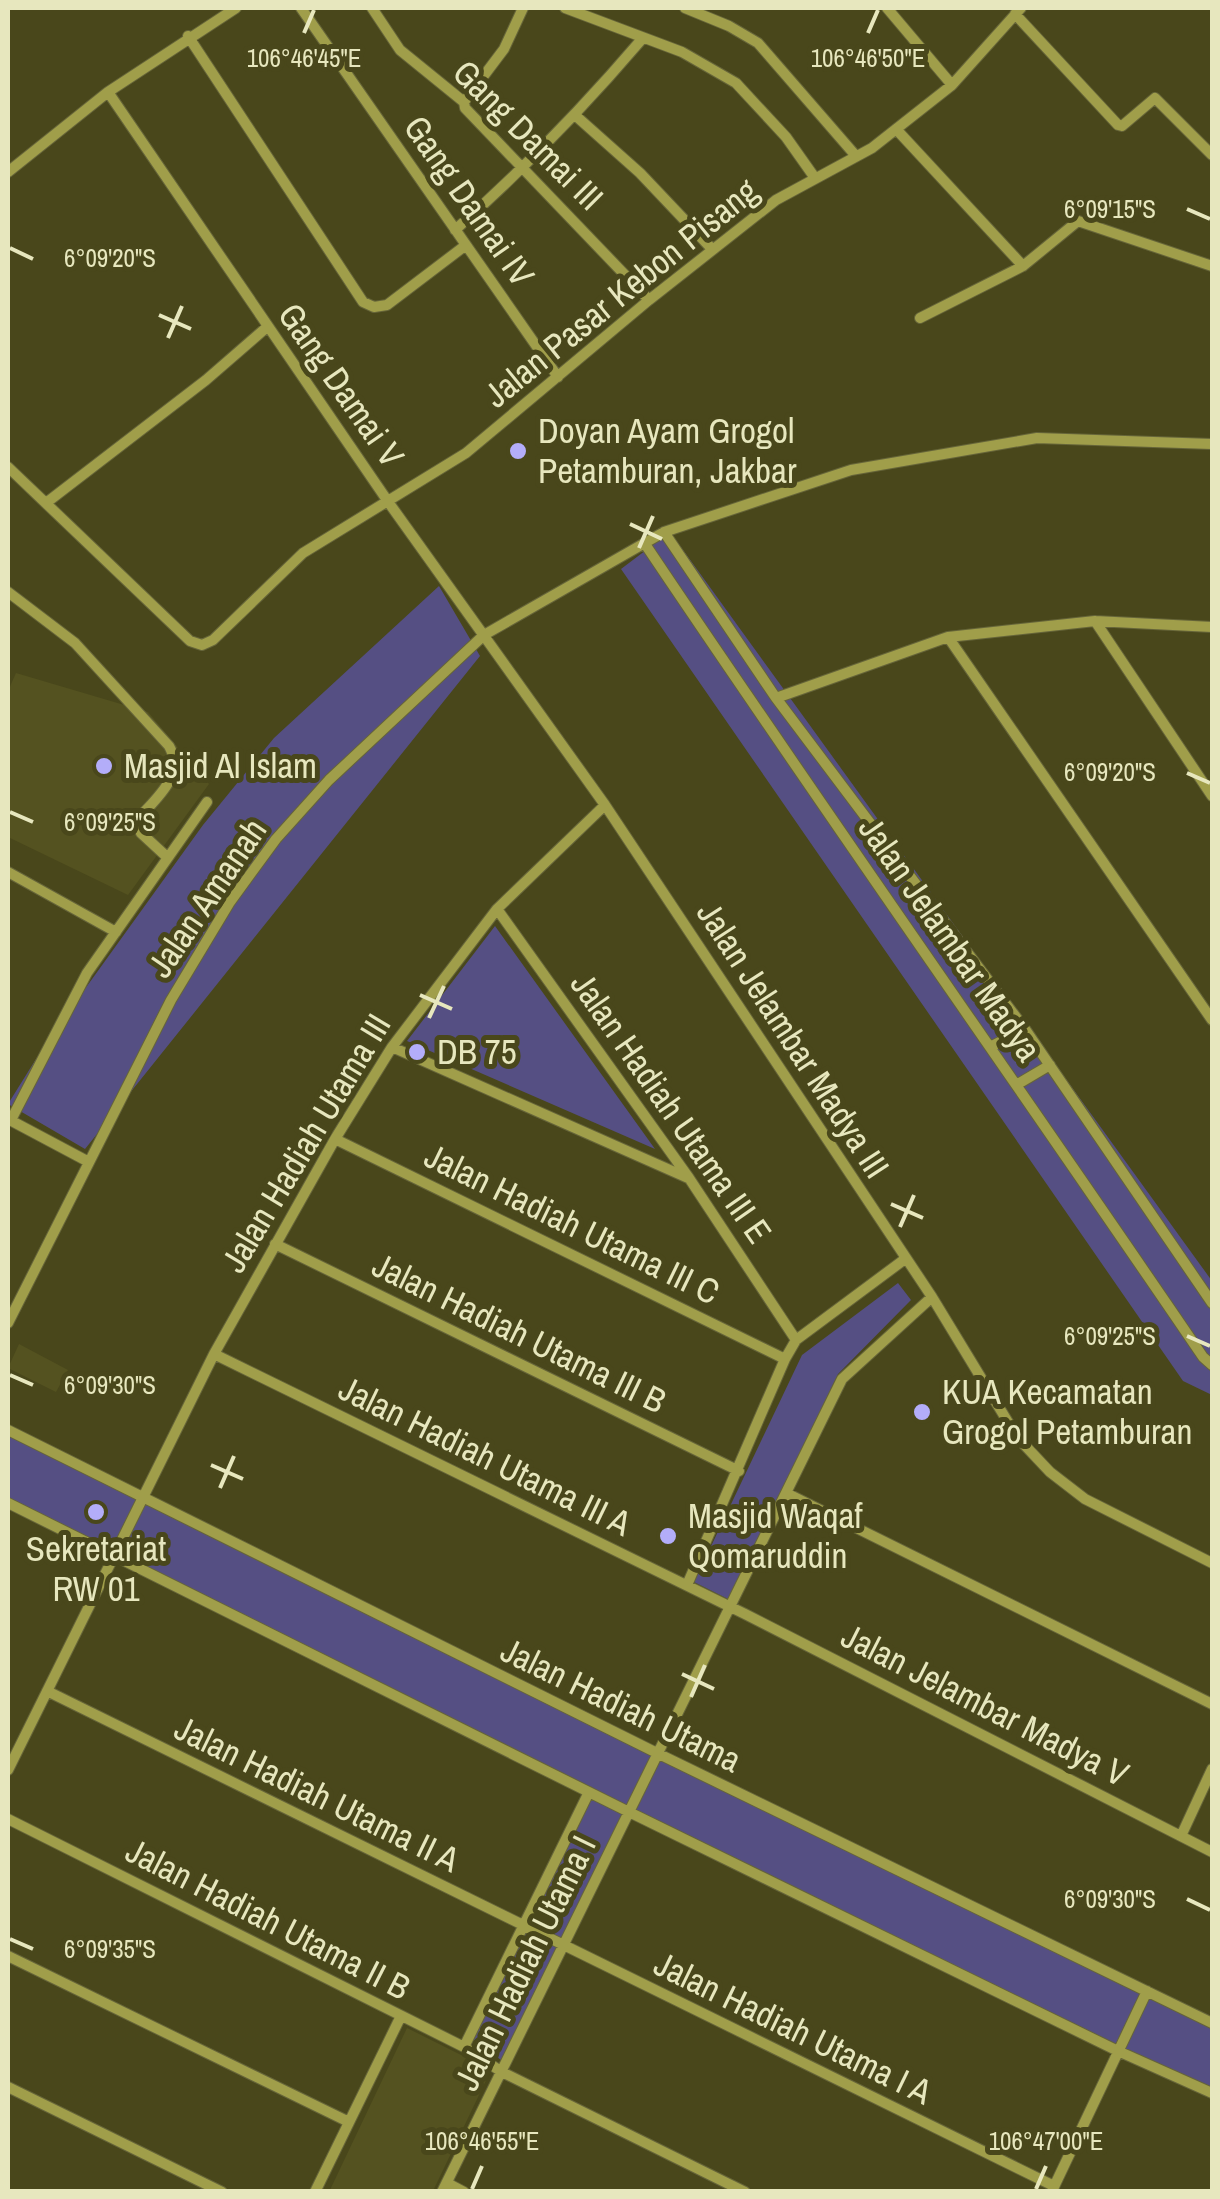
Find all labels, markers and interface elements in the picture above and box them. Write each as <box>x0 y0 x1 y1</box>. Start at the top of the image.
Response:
text: 106°46'45"E <box>247 41 361 75</box>
text: 106°46'50"E <box>811 41 925 75</box>
street label: Gang Damai III <box>443 49 614 220</box>
street label: Gang Damai IV <box>393 106 545 295</box>
street label: Jalan Pasar Kebon Pisang <box>474 167 768 418</box>
text: 6°09'15"S <box>1064 192 1156 226</box>
text: 6°09'20"S <box>64 241 156 275</box>
street label: Gang Damai V <box>268 293 415 476</box>
place label: Doyan Ayam Grogol Petamburan, Jakbar <box>538 407 797 494</box>
marker: Doyan Ayam Grogol Petamburan, Jakbar <box>507 440 529 462</box>
place label: Masjid Al Islam <box>124 742 317 789</box>
marker: Masjid Al Islam <box>93 755 115 777</box>
text: 6°09'20"S <box>1064 755 1156 789</box>
text: 6°09'25"S <box>64 805 156 839</box>
street label: Jalan Jelambar Madya <box>848 807 1052 1070</box>
street label: Jalan Amanah <box>136 809 277 986</box>
street label: Jalan Jelambar Madya III <box>686 892 900 1187</box>
street label: Jalan Hadiah Utama III E <box>560 963 783 1253</box>
street label: Jalan Hadiah Utama III <box>210 1005 401 1281</box>
place label: DB 75 <box>437 1028 517 1075</box>
marker: DB 75 <box>406 1041 428 1063</box>
street label: Jalan Hadiah Utama III C <box>417 1132 727 1315</box>
street label: Jalan Hadiah Utama III B <box>365 1241 674 1424</box>
text: 6°09'25"S <box>1064 1319 1156 1353</box>
street label: Jalan Hadiah Utama III A <box>332 1364 640 1547</box>
text: 6°09'30"S <box>64 1368 156 1402</box>
place label: KUA Kecamatan Grogol Petamburan <box>942 1368 1192 1455</box>
marker: KUA Kecamatan Grogol Petamburan <box>911 1401 933 1423</box>
place label: Masjid Waqaf Qomaruddin <box>688 1492 862 1579</box>
marker: Sekretariat RW 01 <box>85 1501 107 1523</box>
place label: Sekretariat RW 01 <box>26 1525 166 1612</box>
marker: Masjid Waqaf Qomaruddin <box>657 1525 679 1547</box>
street label: Jalan Jelambar Madya V <box>834 1612 1137 1797</box>
street label: Jalan Hadiah Utama <box>493 1626 749 1783</box>
street label: Jalan Hadiah Utama II A <box>167 1704 468 1883</box>
street label: Jalan Hadiah Utama II B <box>118 1827 418 2010</box>
street label: Jalan Hadiah Utama I <box>443 1828 607 2098</box>
text: 6°09'30"S <box>1064 1882 1156 1916</box>
text: 6°09'35"S <box>64 1932 156 1966</box>
street label: Jalan Hadiah Utama I A <box>647 1940 941 2115</box>
text: 106°46'55"E <box>425 2124 539 2158</box>
text: 106°47'00"E <box>989 2124 1103 2158</box>

